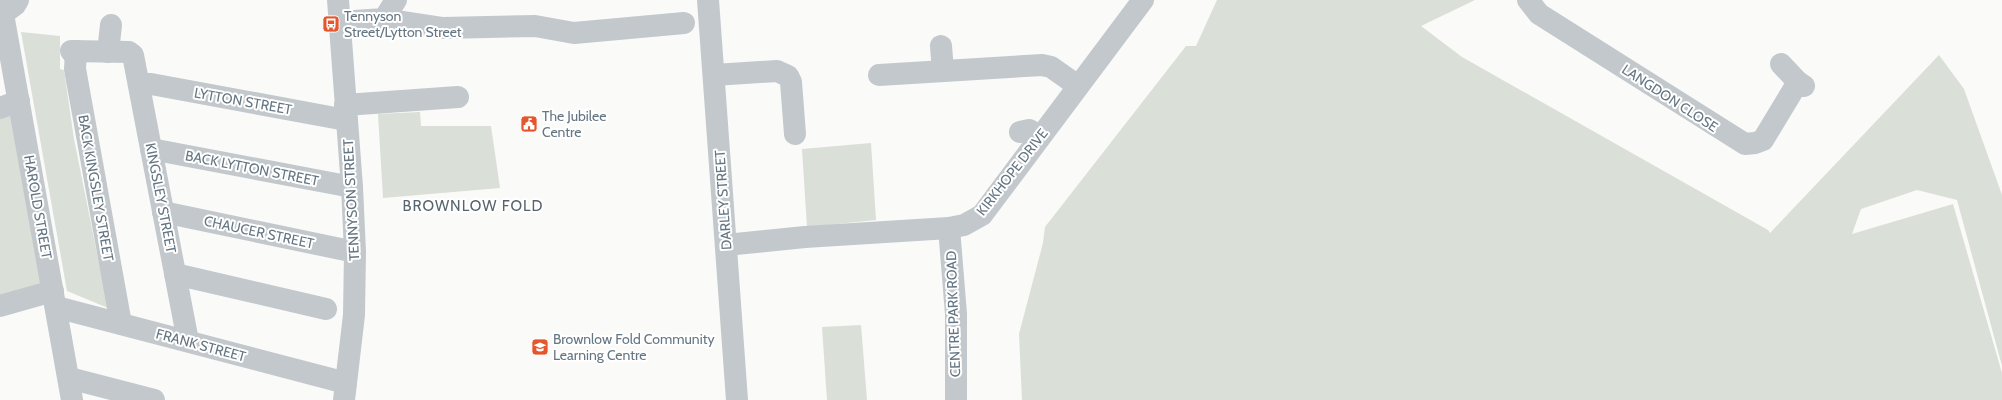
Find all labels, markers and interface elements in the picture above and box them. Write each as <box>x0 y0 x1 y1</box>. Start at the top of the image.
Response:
place label: Tennyson Street/Lytton Street <box>344 7 462 41</box>
bus stop icon: Tennyson Street/Lytton Street <box>321 14 341 34</box>
street label: LANGDON CLOSE <box>1619 60 1722 136</box>
street label: LYTTON STREET <box>193 84 294 119</box>
place label: The Jubilee Centre <box>542 107 606 141</box>
street label: BACK KINGSLEY STREET <box>74 113 118 263</box>
public building icon: The Jubilee Centre <box>519 114 539 134</box>
street label: KIRKHOPE DRIVE <box>972 125 1052 219</box>
street label: TENNYSON STREET <box>339 138 363 261</box>
street label: KINGSLEY STREET <box>141 141 181 255</box>
street label: BACK LYTTON STREET <box>184 146 321 190</box>
street label: DARLEY STREET <box>710 149 735 251</box>
street label: HAROLD STREET <box>20 154 56 261</box>
district label: BROWNLOW FOLD <box>402 197 544 215</box>
street label: CHAUCER STREET <box>202 212 316 253</box>
street label: CENTRE PARK ROAD <box>942 250 964 378</box>
street label: FRANK STREET <box>154 324 248 366</box>
place label: Brownlow Fold Community Learning Centre <box>553 330 714 364</box>
school or university icon: Brownlow Fold Community Learning Centre <box>530 337 550 357</box>

